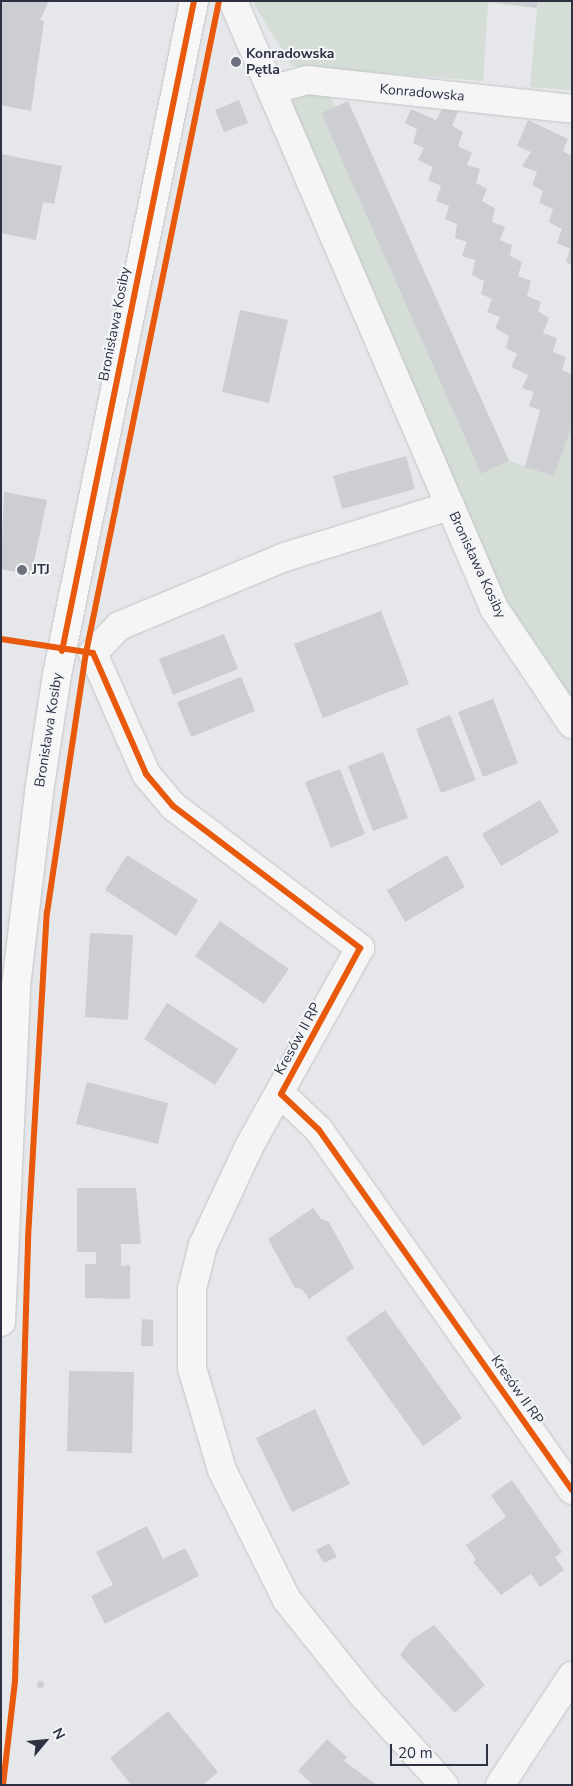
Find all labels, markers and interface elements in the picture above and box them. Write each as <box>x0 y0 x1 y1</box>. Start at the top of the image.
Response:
place label: Konradowska Pętla <box>246 46 334 78</box>
marker: Konradowska Pętla <box>230 56 242 68</box>
street label: Konradowska <box>379 81 465 105</box>
street label: Bronisława Kosiby <box>96 266 134 382</box>
street label: Bronisława Kosiby <box>445 509 509 621</box>
place label: JTJ <box>32 562 50 578</box>
marker: JTJ <box>16 564 28 576</box>
street label: Bronisława Kosiby <box>32 671 66 789</box>
street label: Kresów II RP <box>271 1000 325 1078</box>
street label: Kresów II RP <box>487 1352 547 1428</box>
north arrow <box>20 1716 70 1766</box>
text: N <box>48 1725 70 1743</box>
scale bar <box>393 1734 490 1766</box>
text: 20 m <box>398 1743 433 1763</box>

